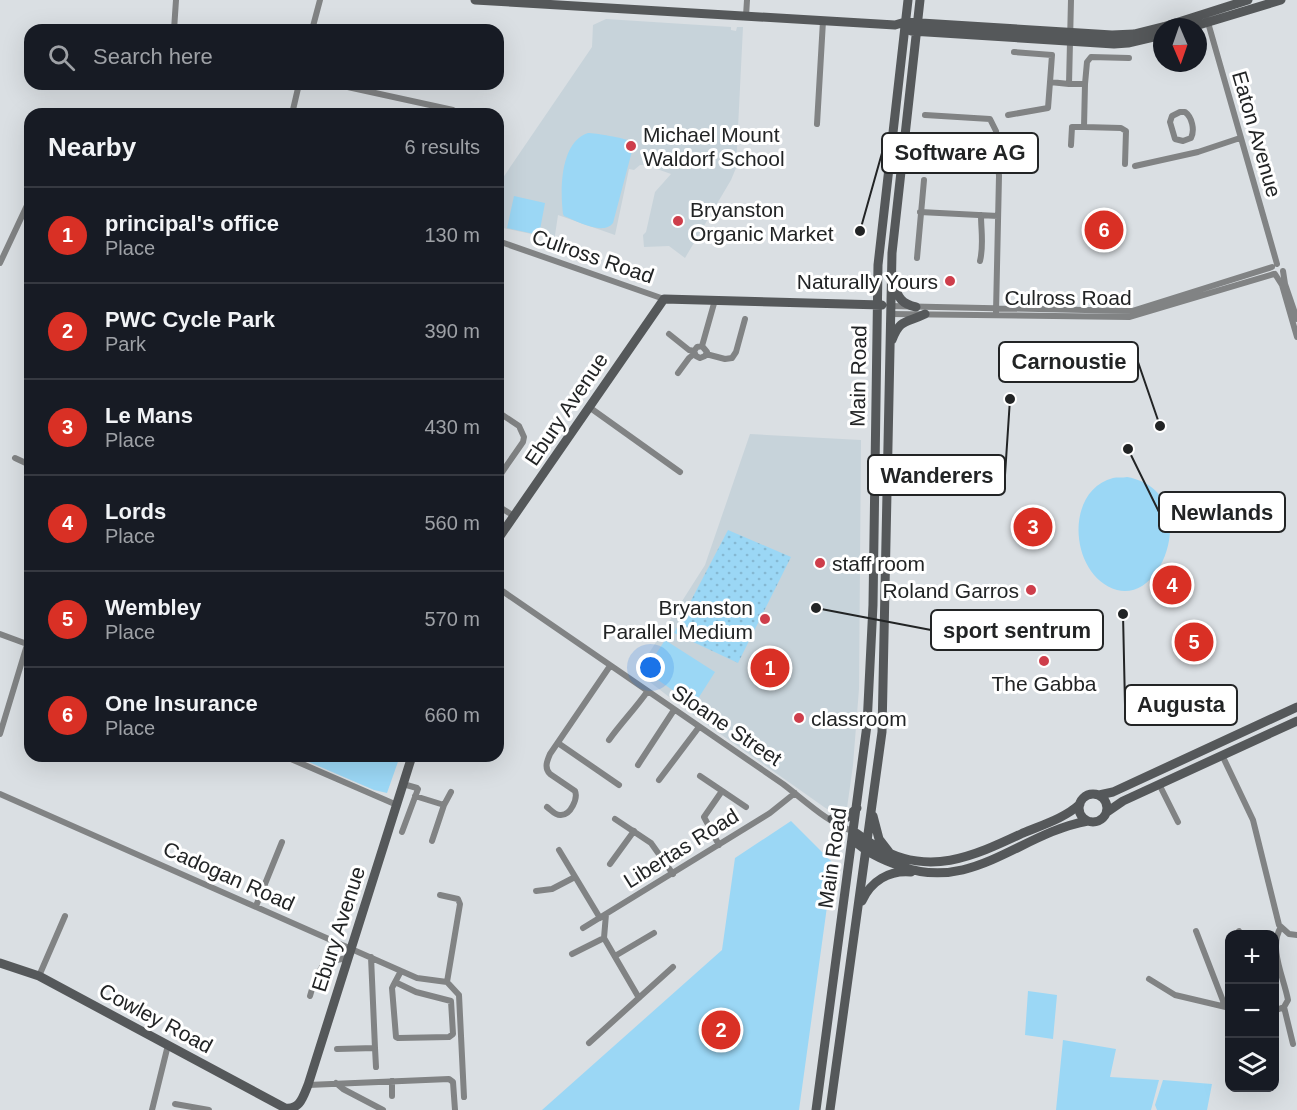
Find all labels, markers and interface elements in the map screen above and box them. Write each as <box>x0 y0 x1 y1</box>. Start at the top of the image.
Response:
north arrow <box>1153 18 1207 72</box>
search box <box>24 24 504 90</box>
icon: search <box>45 41 78 74</box>
text: Search here <box>93 44 213 69</box>
street label: Eaton Avenue <box>1228 68 1286 200</box>
place label: Michael Mount Waldorf School <box>643 123 785 170</box>
text: Nearby <box>48 132 136 162</box>
callout: Software AG <box>882 133 1038 173</box>
text: 6 results <box>404 136 480 158</box>
marker: Michael Mount Waldorf School <box>624 139 638 153</box>
text: Software AG <box>894 140 1026 165</box>
place label: Bryanston Organic Market <box>690 198 834 245</box>
pin: 6 <box>1084 208 1124 252</box>
text: principal's office <box>105 211 279 236</box>
marker: Bryanston Organic Market <box>671 214 685 228</box>
text: 1 <box>62 224 73 246</box>
text: 130 m <box>424 224 480 246</box>
street label: Culross Road <box>529 224 657 288</box>
text: Place <box>105 237 155 259</box>
place label: Naturally Yours <box>797 270 938 293</box>
marker: Naturally Yours <box>943 274 957 288</box>
street label: Culross Road <box>1004 286 1132 309</box>
text: PWC Cycle Park <box>105 307 275 332</box>
text: 2 <box>62 320 73 342</box>
text: 390 m <box>424 320 480 342</box>
street label: Main Road <box>846 325 870 427</box>
text: Park <box>105 333 146 355</box>
callout: Carnoustie <box>999 342 1138 382</box>
street label: Ebury Avenue <box>520 349 612 469</box>
text: Carnoustie <box>1012 349 1126 374</box>
text: Le Mans <box>105 403 193 428</box>
text: 3 <box>62 416 73 438</box>
text: 430 m <box>424 416 480 438</box>
text: Place <box>105 429 155 451</box>
callout: Wanderers <box>868 455 1005 495</box>
text: Wanderers <box>881 463 993 488</box>
callout: Newlands <box>1159 492 1285 532</box>
text: Lords <box>105 499 166 524</box>
text: Newlands <box>1171 500 1273 525</box>
pin: 3 <box>1014 504 1052 550</box>
text: 4 <box>62 512 73 534</box>
text: 560 m <box>424 512 480 534</box>
text: Place <box>105 525 155 547</box>
place label: staff room <box>832 552 925 575</box>
marker: staff room <box>813 556 827 570</box>
pin: 4 <box>1152 562 1192 608</box>
place label: Roland Garros <box>882 579 1019 602</box>
marker: Roland Garros <box>1024 583 1038 597</box>
text: Wembley <box>105 595 201 620</box>
place label: Bryanston Parallel Medium <box>602 596 753 643</box>
text: 5 <box>62 608 73 630</box>
text: 570 m <box>424 608 480 630</box>
callout: sport sentrum <box>931 610 1103 650</box>
marker: Bryanston Parallel Medium <box>758 612 772 626</box>
text: sport sentrum <box>943 618 1091 643</box>
pin: 5 <box>1174 620 1214 664</box>
text: Place <box>105 621 155 643</box>
pin: 1 <box>750 646 790 690</box>
your location <box>636 653 665 682</box>
marker: The Gabba <box>1037 654 1051 668</box>
place label: The Gabba <box>991 672 1097 695</box>
street label: Sloane Street <box>668 680 786 770</box>
callout: Augusta <box>1125 685 1237 725</box>
text: One Insurance <box>105 691 258 716</box>
text: Augusta <box>1137 692 1226 717</box>
text: 6 <box>62 704 73 726</box>
text: 660 m <box>424 704 480 726</box>
place label: classroom <box>811 707 907 730</box>
marker: classroom <box>792 711 806 725</box>
text: Place <box>105 717 155 739</box>
street label: Libertas Road <box>619 804 743 892</box>
street label: Main Road <box>814 806 850 910</box>
street label: Cadogan Road <box>160 837 298 915</box>
street label: Ebury Avenue <box>307 863 369 995</box>
map controls <box>1225 930 1279 1092</box>
button: + <box>1225 930 1279 984</box>
street label: Cowley Road <box>95 979 217 1057</box>
button: − <box>1225 984 1279 1038</box>
pin: 2 <box>702 1008 740 1052</box>
button: layers <box>1225 1038 1279 1092</box>

